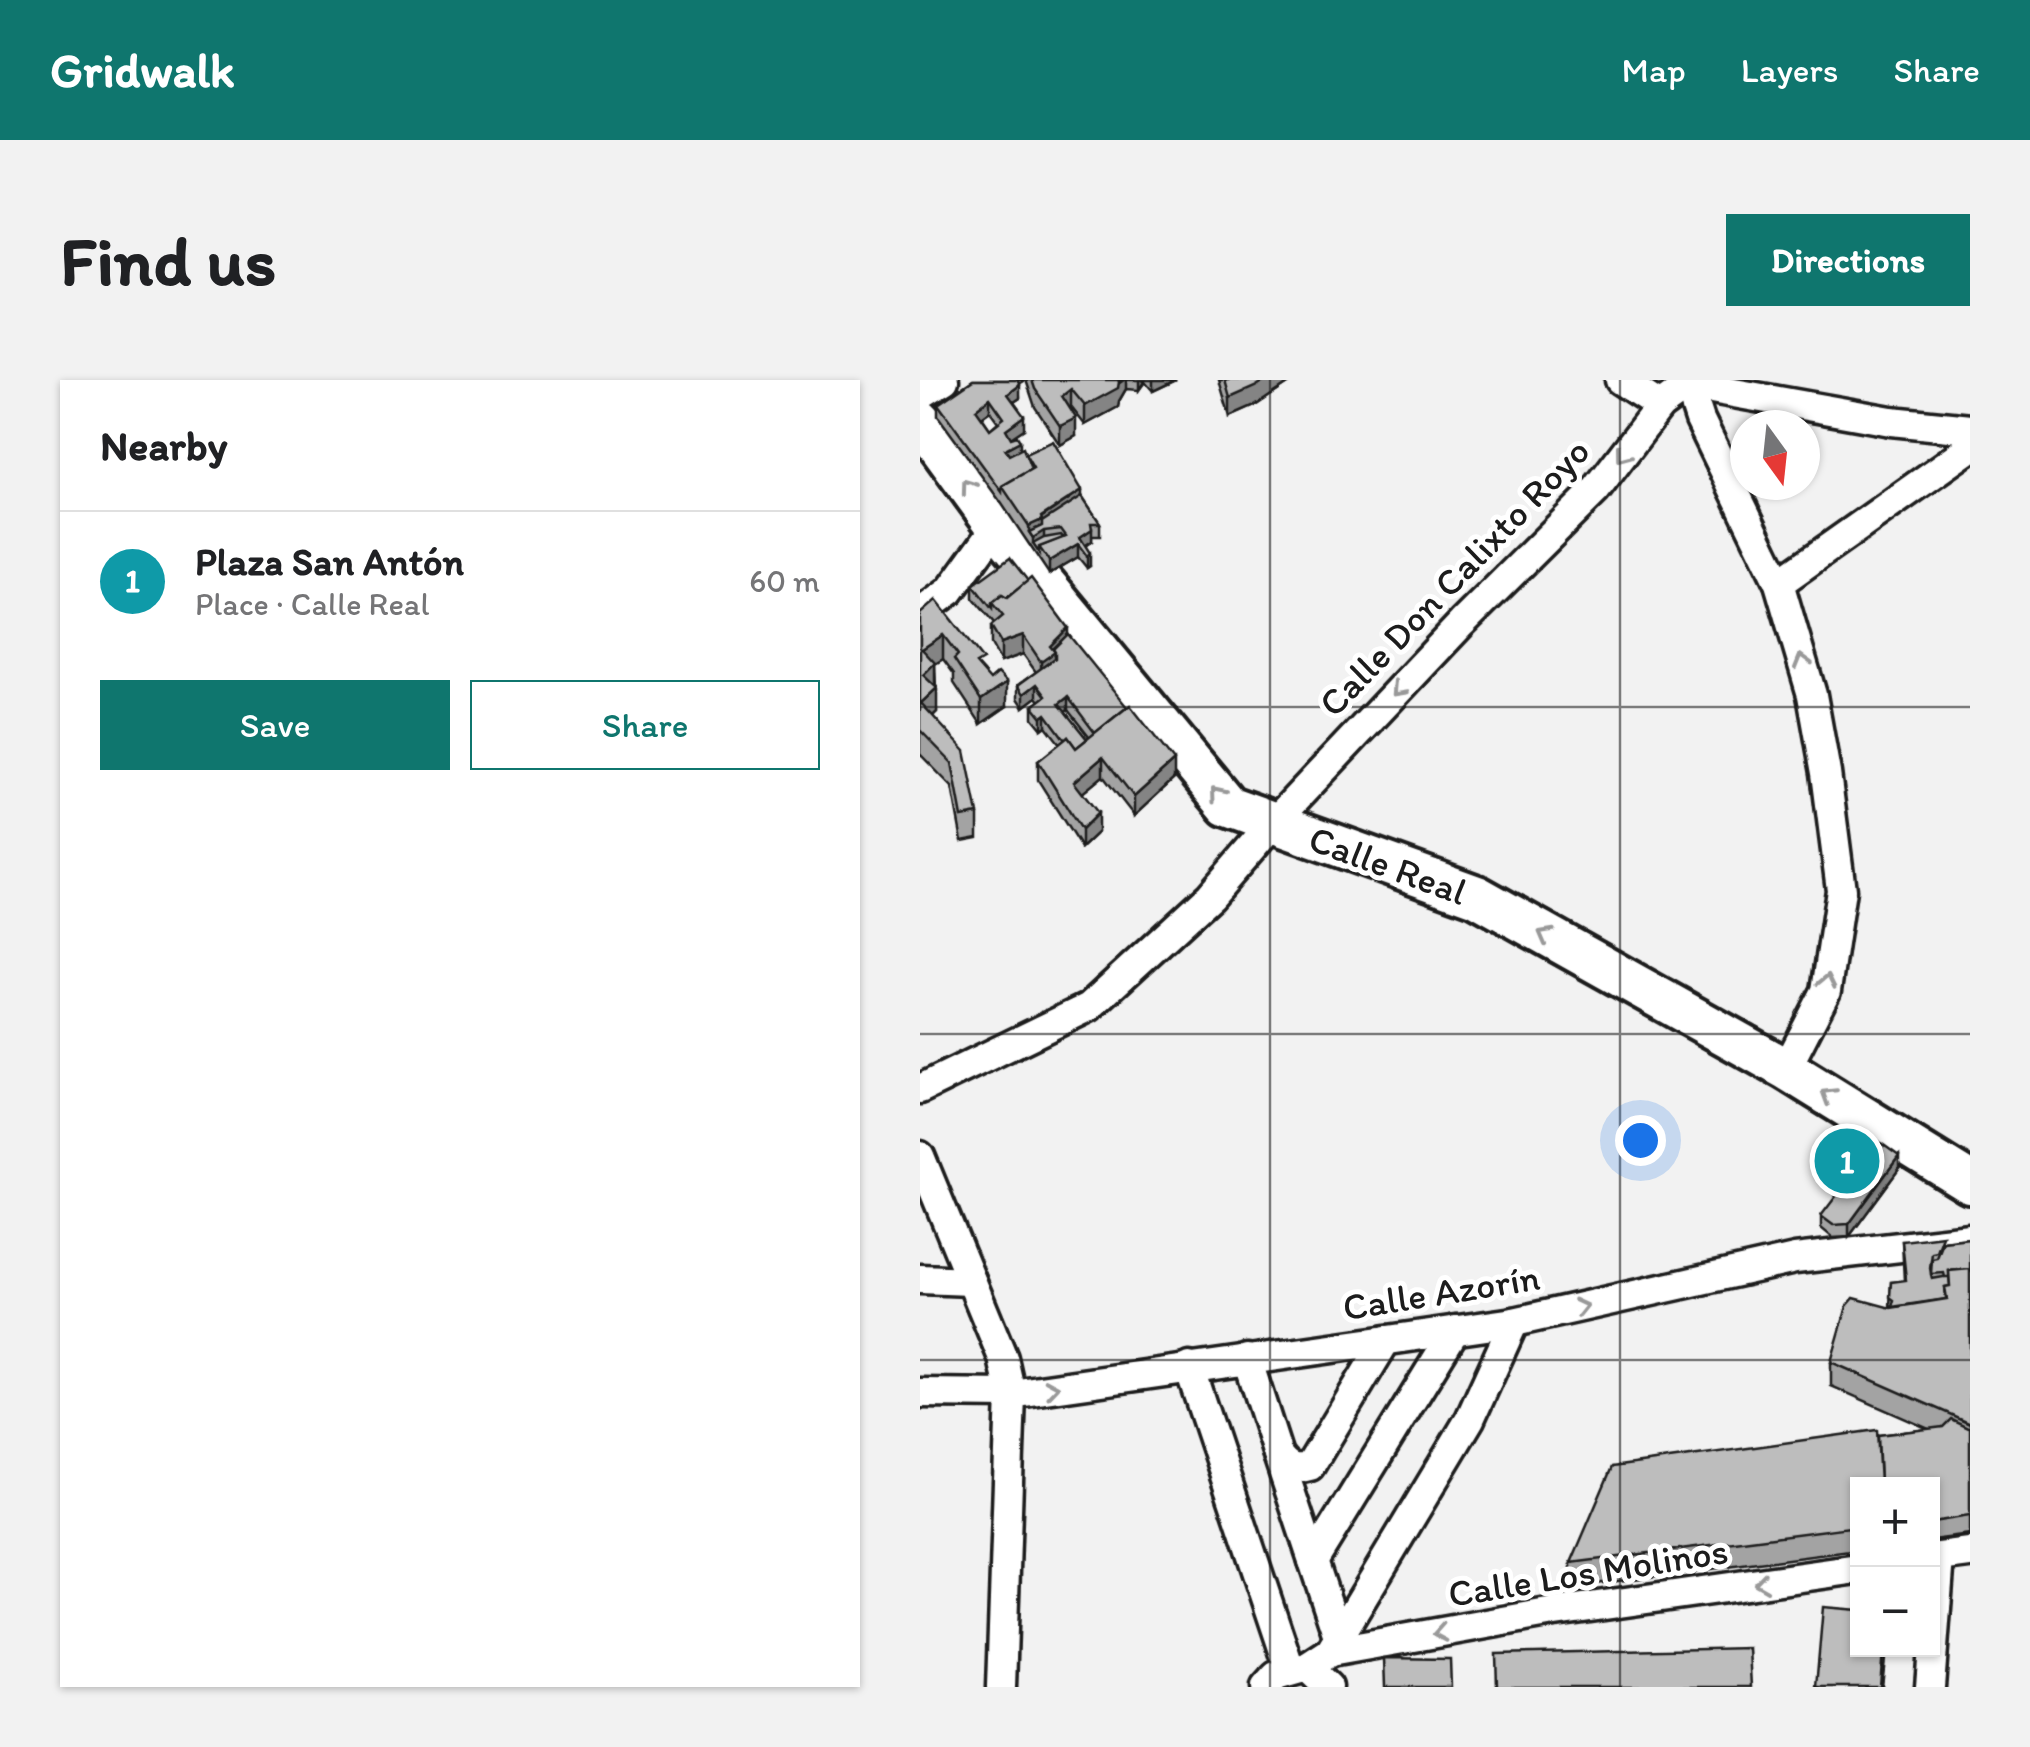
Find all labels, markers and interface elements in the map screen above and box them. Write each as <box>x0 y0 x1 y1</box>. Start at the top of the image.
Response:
text: Gridwalk <box>50 41 235 99</box>
text: Map <box>1622 49 1686 91</box>
text: Layers <box>1741 49 1838 91</box>
text: Share <box>1893 49 1980 91</box>
button: Directions <box>1726 214 1970 306</box>
text: Find us <box>60 218 276 303</box>
north arrow <box>1730 410 1820 500</box>
text: Nearby <box>100 420 227 471</box>
street label: Calle Don Calixto Royo <box>1309 428 1599 726</box>
one-way arrow <box>1617 444 1634 462</box>
one-way arrow <box>963 479 980 497</box>
text: Plaza San Antón <box>195 539 464 585</box>
text: 1 <box>125 562 140 600</box>
text: 60 m <box>749 562 820 600</box>
text: Place · Calle Real <box>195 585 430 623</box>
one-way arrow <box>1793 653 1814 670</box>
one-way arrow <box>1392 678 1410 697</box>
button: Save <box>100 680 450 770</box>
button: Share <box>470 680 820 770</box>
one-way arrow <box>1211 786 1229 804</box>
street label: Calle Real <box>1303 815 1474 915</box>
one-way arrow <box>1538 927 1556 947</box>
one-way arrow <box>1815 973 1836 990</box>
one-way arrow <box>1821 1088 1839 1107</box>
your location <box>1615 1115 1666 1166</box>
pin: 1 <box>1814 1124 1880 1198</box>
street label: Calle Azorín <box>1339 1254 1543 1330</box>
one-way arrow <box>1572 1298 1589 1319</box>
one-way arrow <box>1044 1378 1060 1399</box>
map controls <box>1850 1477 1940 1657</box>
button: + <box>1850 1477 1940 1567</box>
street label: Calle Los Molinos <box>1445 1527 1731 1617</box>
button: − <box>1850 1567 1940 1657</box>
one-way arrow <box>1753 1571 1769 1592</box>
one-way arrow <box>1432 1622 1448 1643</box>

